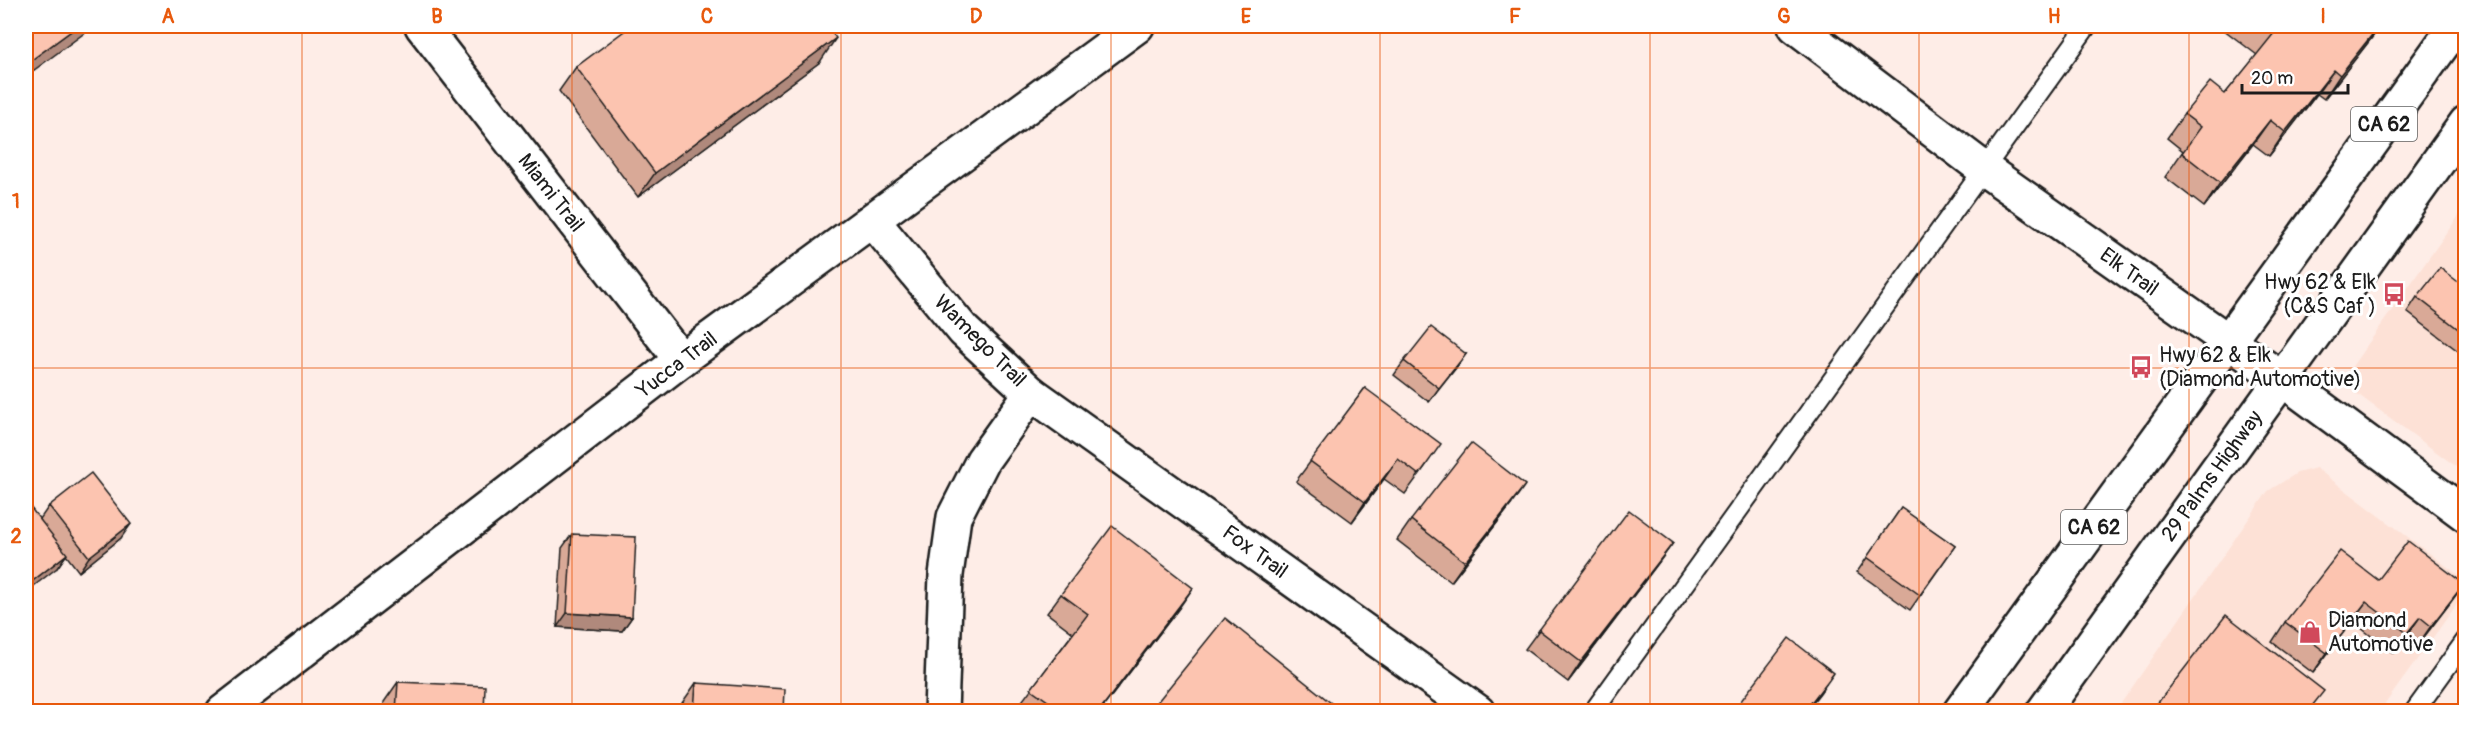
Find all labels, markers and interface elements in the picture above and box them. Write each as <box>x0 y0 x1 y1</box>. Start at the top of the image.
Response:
text: A <box>162 4 175 29</box>
text: B <box>431 4 443 29</box>
text: C <box>701 4 713 29</box>
text: D <box>970 4 983 29</box>
text: E <box>1241 4 1252 29</box>
text: F <box>1509 4 1521 29</box>
text: G <box>1777 4 1791 29</box>
text: H <box>2048 4 2061 29</box>
text: I <box>2320 4 2326 29</box>
scale bar <box>2242 57 2348 95</box>
text: 20 m <box>2251 67 2293 90</box>
road number: CA 62 <box>2351 107 2417 141</box>
street label: Miami Trail <box>512 148 590 238</box>
text: 1 <box>12 189 20 214</box>
street label: Elk Trail <box>2094 242 2164 302</box>
place label: Hwy 62 & Elk (C&S Caf ) <box>2264 269 2376 320</box>
bus stop icon: Hwy 62 & Elk (C&S Caf ) <box>2381 281 2407 307</box>
street label: Wamego Trail <box>928 289 1032 393</box>
street label: Yucca Trail <box>630 326 723 405</box>
place label: Hwy 62 & Elk (Diamond Automotive) <box>2159 342 2361 393</box>
bus stop icon: Hwy 62 & Elk (Diamond Automotive) <box>2128 354 2154 380</box>
street label: 29 Palms Highway <box>2155 405 2269 547</box>
road number: CA 62 <box>2061 510 2127 544</box>
street label: Fox Trail <box>1217 519 1293 585</box>
text: 2 <box>10 524 22 549</box>
place label: Diamond Automotive <box>2328 607 2434 658</box>
shop icon: Diamond Automotive <box>2297 619 2323 645</box>

